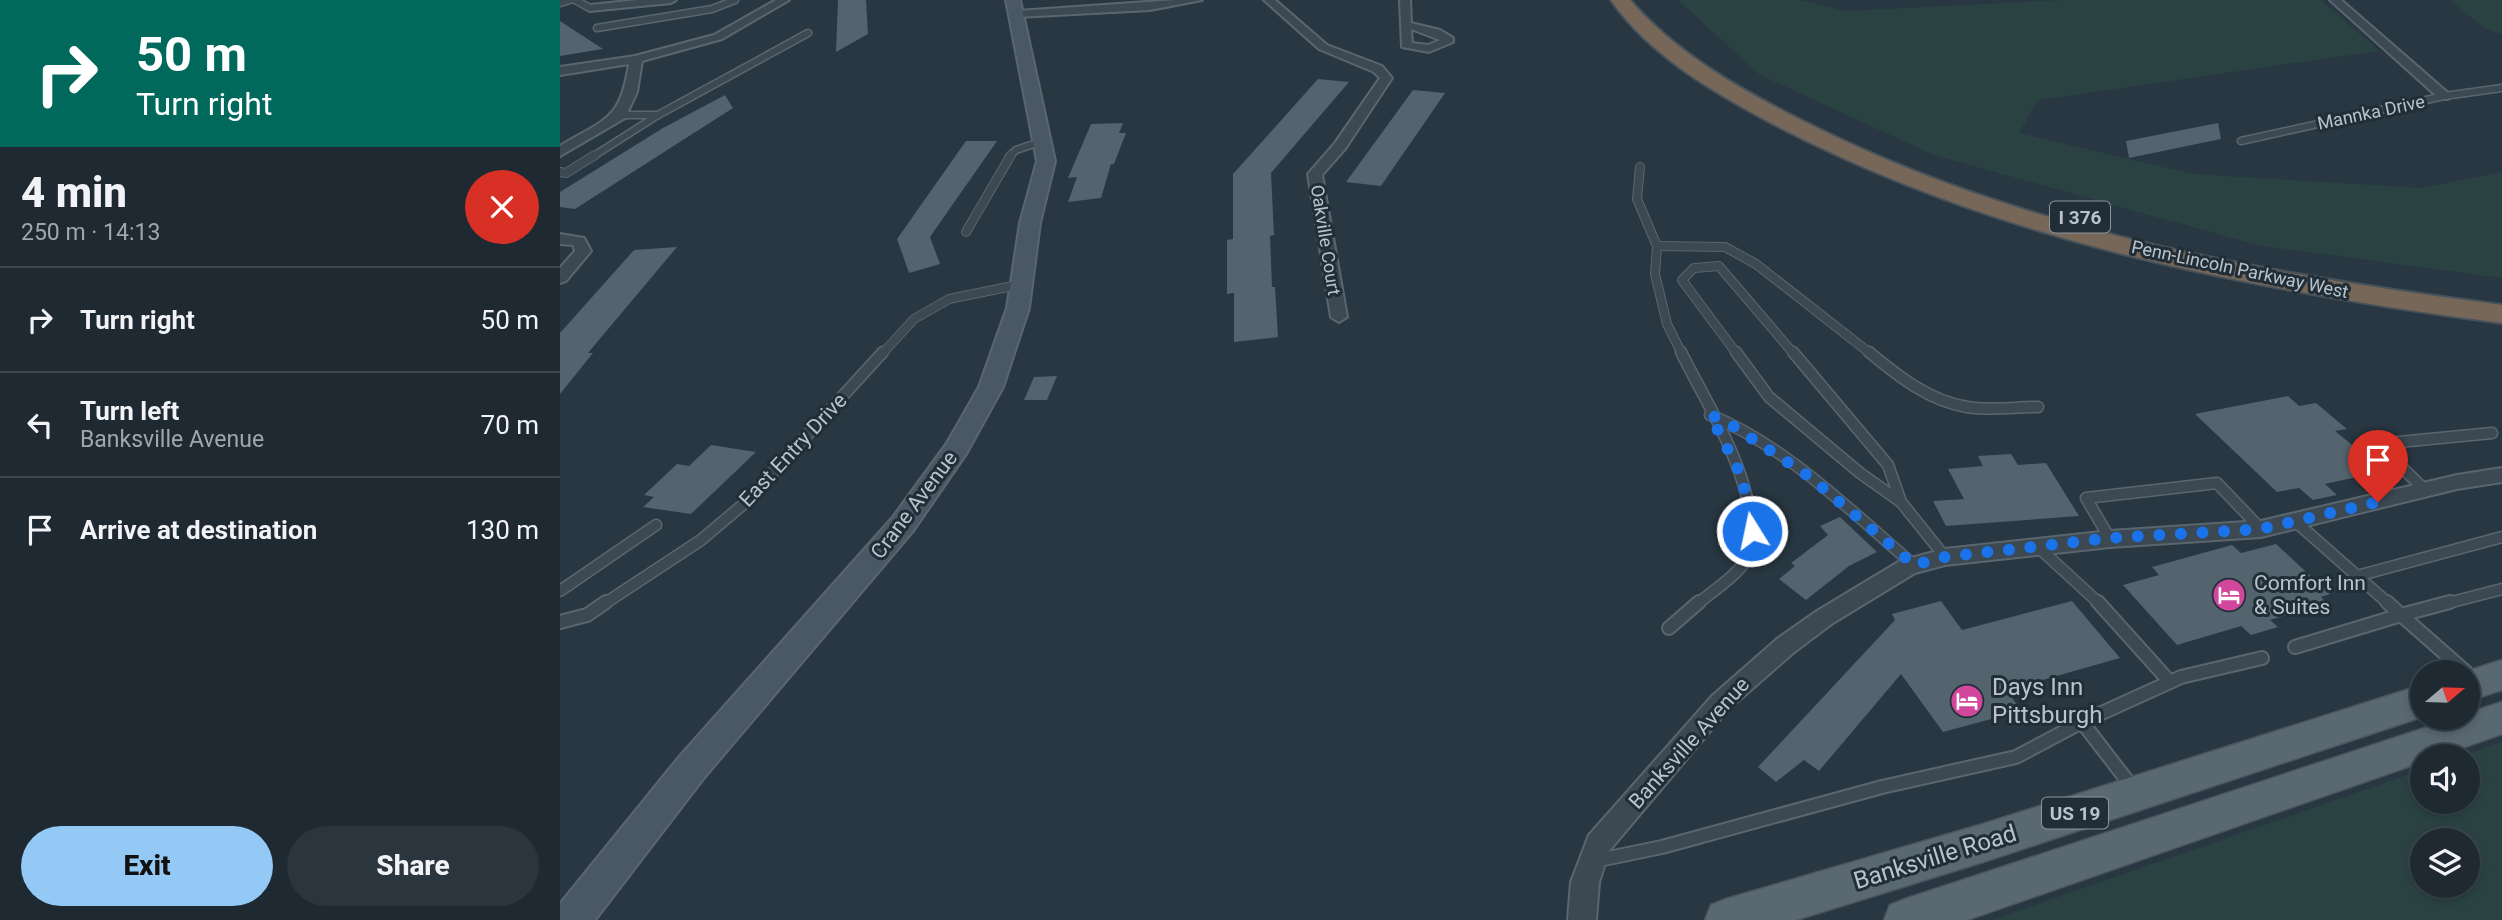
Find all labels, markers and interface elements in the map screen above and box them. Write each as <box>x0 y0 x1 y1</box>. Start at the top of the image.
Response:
text: 50 m <box>136 26 247 83</box>
icon: right <box>21 28 112 119</box>
text: Turn right <box>136 85 272 123</box>
street label: Mannka Drive <box>2315 90 2427 134</box>
text: 4 min <box>21 168 127 217</box>
button: close <box>465 170 539 244</box>
street label: Oakville Court <box>1307 183 1345 297</box>
road number: I 376 <box>2050 202 2110 232</box>
text: 250 m · 14:13 <box>21 219 160 246</box>
street label: Penn-Lincoln Parkway West <box>2130 236 2350 302</box>
icon: right <box>21 301 59 339</box>
text: Turn right <box>80 305 195 335</box>
text: 50 m <box>481 305 539 335</box>
street label: East Entry Drive <box>734 388 852 512</box>
text: Turn left <box>80 396 179 426</box>
icon: left <box>21 406 59 444</box>
text: 70 m <box>481 410 539 440</box>
text: Banksville Avenue <box>80 426 264 453</box>
pin <box>2348 430 2408 502</box>
icon: arrive <box>2359 441 2397 479</box>
street label: Crane Avenue <box>866 446 962 564</box>
position arrow <box>1715 494 1789 568</box>
icon: arrive <box>21 511 59 549</box>
text: Arrive at destination <box>80 515 317 545</box>
text: 130 m <box>466 515 539 545</box>
place label: Comfort Inn & Suites <box>2254 571 2366 619</box>
hotel icon: Comfort Inn & Suites <box>2210 576 2248 614</box>
north arrow <box>2410 660 2480 730</box>
map controls <box>2410 660 2480 898</box>
street label: Banksville Avenue <box>1624 673 1754 813</box>
place label: Days Inn Pittsburgh <box>1992 673 2102 729</box>
hotel icon: Days Inn Pittsburgh <box>1948 682 1986 720</box>
button: sound <box>2410 744 2480 814</box>
road number: US 19 <box>2042 798 2108 828</box>
street label: Banksville Road <box>1850 819 2020 895</box>
button: Exit <box>21 826 273 906</box>
button: Share <box>287 826 539 906</box>
button: layers <box>2410 828 2480 898</box>

